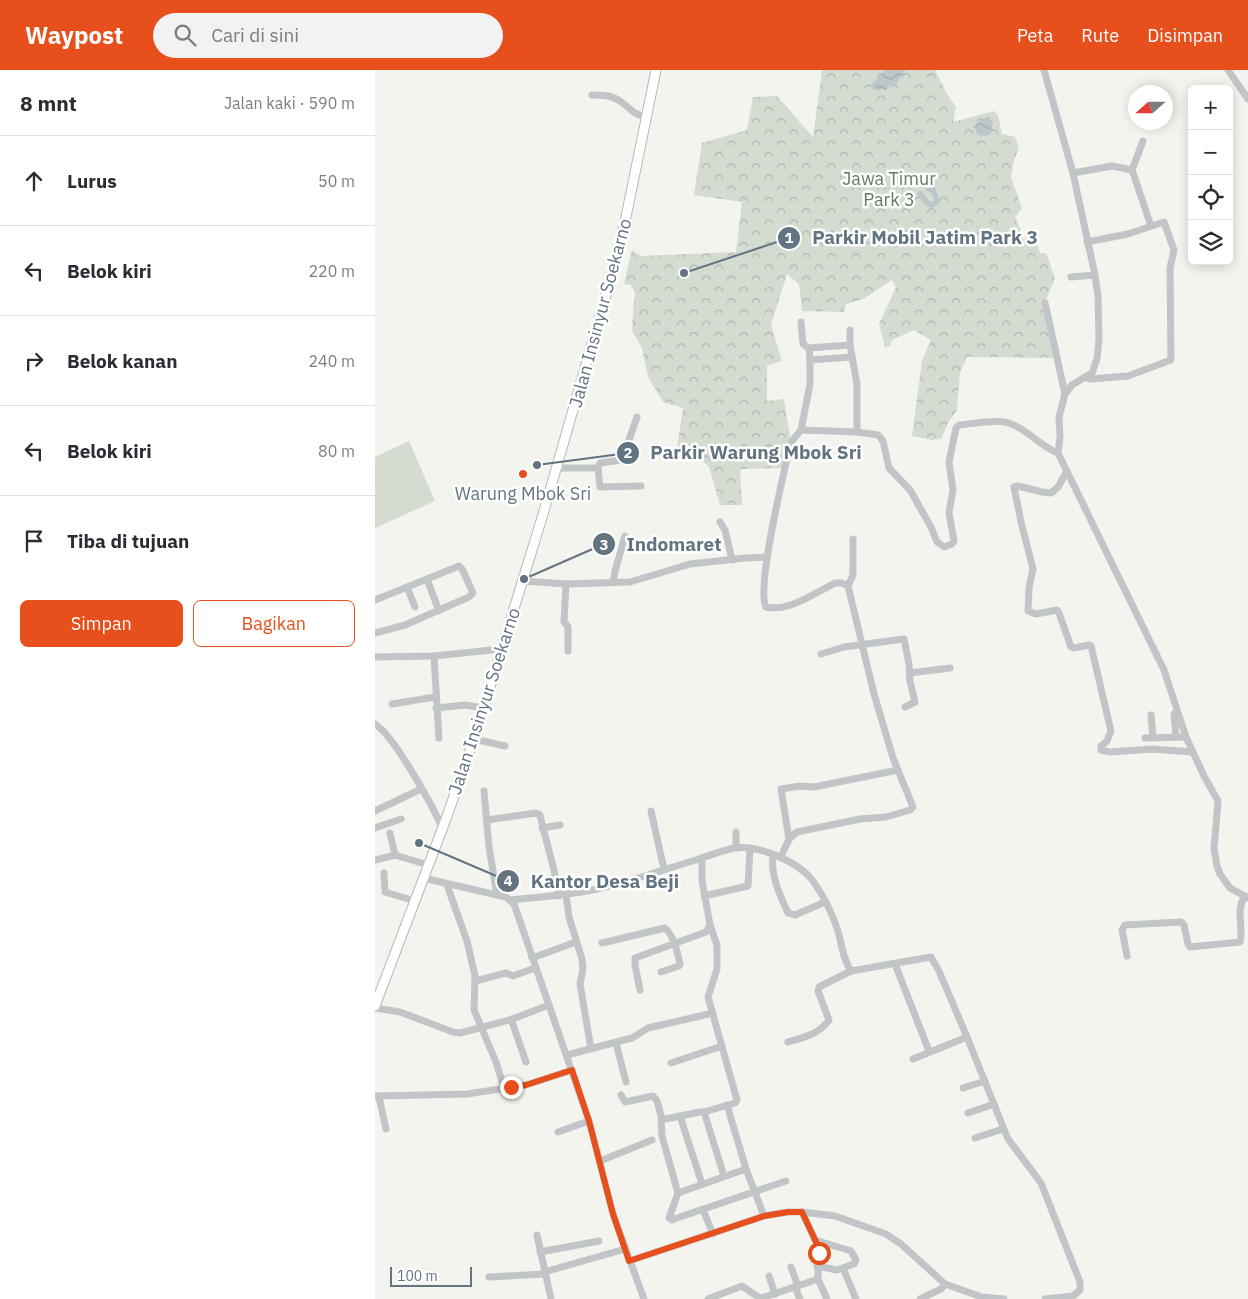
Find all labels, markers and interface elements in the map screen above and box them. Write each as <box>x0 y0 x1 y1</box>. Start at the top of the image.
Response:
search box <box>153 13 503 58</box>
text: Waypost <box>25 19 123 51</box>
icon: search <box>171 21 199 49</box>
text: Cari di sini <box>211 23 299 47</box>
text: Peta <box>1017 24 1053 47</box>
text: Rute <box>1081 24 1119 47</box>
text: Disimpan <box>1147 24 1223 47</box>
north arrow <box>1128 85 1173 130</box>
map controls <box>1188 85 1233 265</box>
button: + <box>1188 85 1233 130</box>
text: 8 mnt <box>20 89 77 117</box>
text: Jalan kaki · 590 m <box>224 93 355 113</box>
button: − <box>1188 130 1233 175</box>
icon: ahead <box>20 167 48 195</box>
park label: Jawa Timur Park 3 <box>842 167 936 211</box>
text: Lurus <box>67 169 117 193</box>
text: 50 m <box>318 171 355 191</box>
button: locate <box>1188 175 1233 220</box>
street label: Jalan Insinyur Soekarno <box>564 216 636 410</box>
button: layers <box>1188 220 1233 265</box>
callout: Parkir Mobil Jatim Park 3 <box>777 221 1047 255</box>
text: Parkir Mobil Jatim Park 3 <box>812 225 1038 249</box>
text: 1 <box>784 228 794 247</box>
icon: left <box>20 257 48 285</box>
text: Belok kiri <box>67 259 152 283</box>
text: 220 m <box>308 261 355 281</box>
icon: right <box>20 347 48 375</box>
text: Belok kanan <box>67 349 178 373</box>
text: 240 m <box>308 351 355 371</box>
callout: Parkir Warung Mbok Sri <box>616 436 872 470</box>
icon: left <box>20 437 48 465</box>
text: Belok kiri <box>67 439 152 463</box>
text: Parkir Warung Mbok Sri <box>650 440 862 464</box>
text: 80 m <box>318 441 355 461</box>
text: 2 <box>623 443 633 462</box>
marker: Warung Mbok Sri <box>517 468 529 480</box>
place label: Warung Mbok Sri <box>455 482 591 505</box>
icon: arrive <box>20 527 48 555</box>
callout: Indomaret <box>591 527 731 561</box>
text: Tiba di tujuan <box>67 529 189 553</box>
text: Indomaret <box>626 532 722 556</box>
text: 3 <box>599 535 609 554</box>
button: Simpan <box>20 600 183 647</box>
button: Bagikan <box>193 600 355 647</box>
street label: Jalan Insinyur Soekarno <box>443 605 525 797</box>
callout: Kantor Desa Beji <box>495 864 689 898</box>
text: Kantor Desa Beji <box>531 869 679 893</box>
text: 4 <box>503 871 513 890</box>
route end <box>500 1076 523 1099</box>
route start <box>808 1242 831 1265</box>
scale bar <box>390 1264 473 1287</box>
text: 100 m <box>397 1267 438 1285</box>

